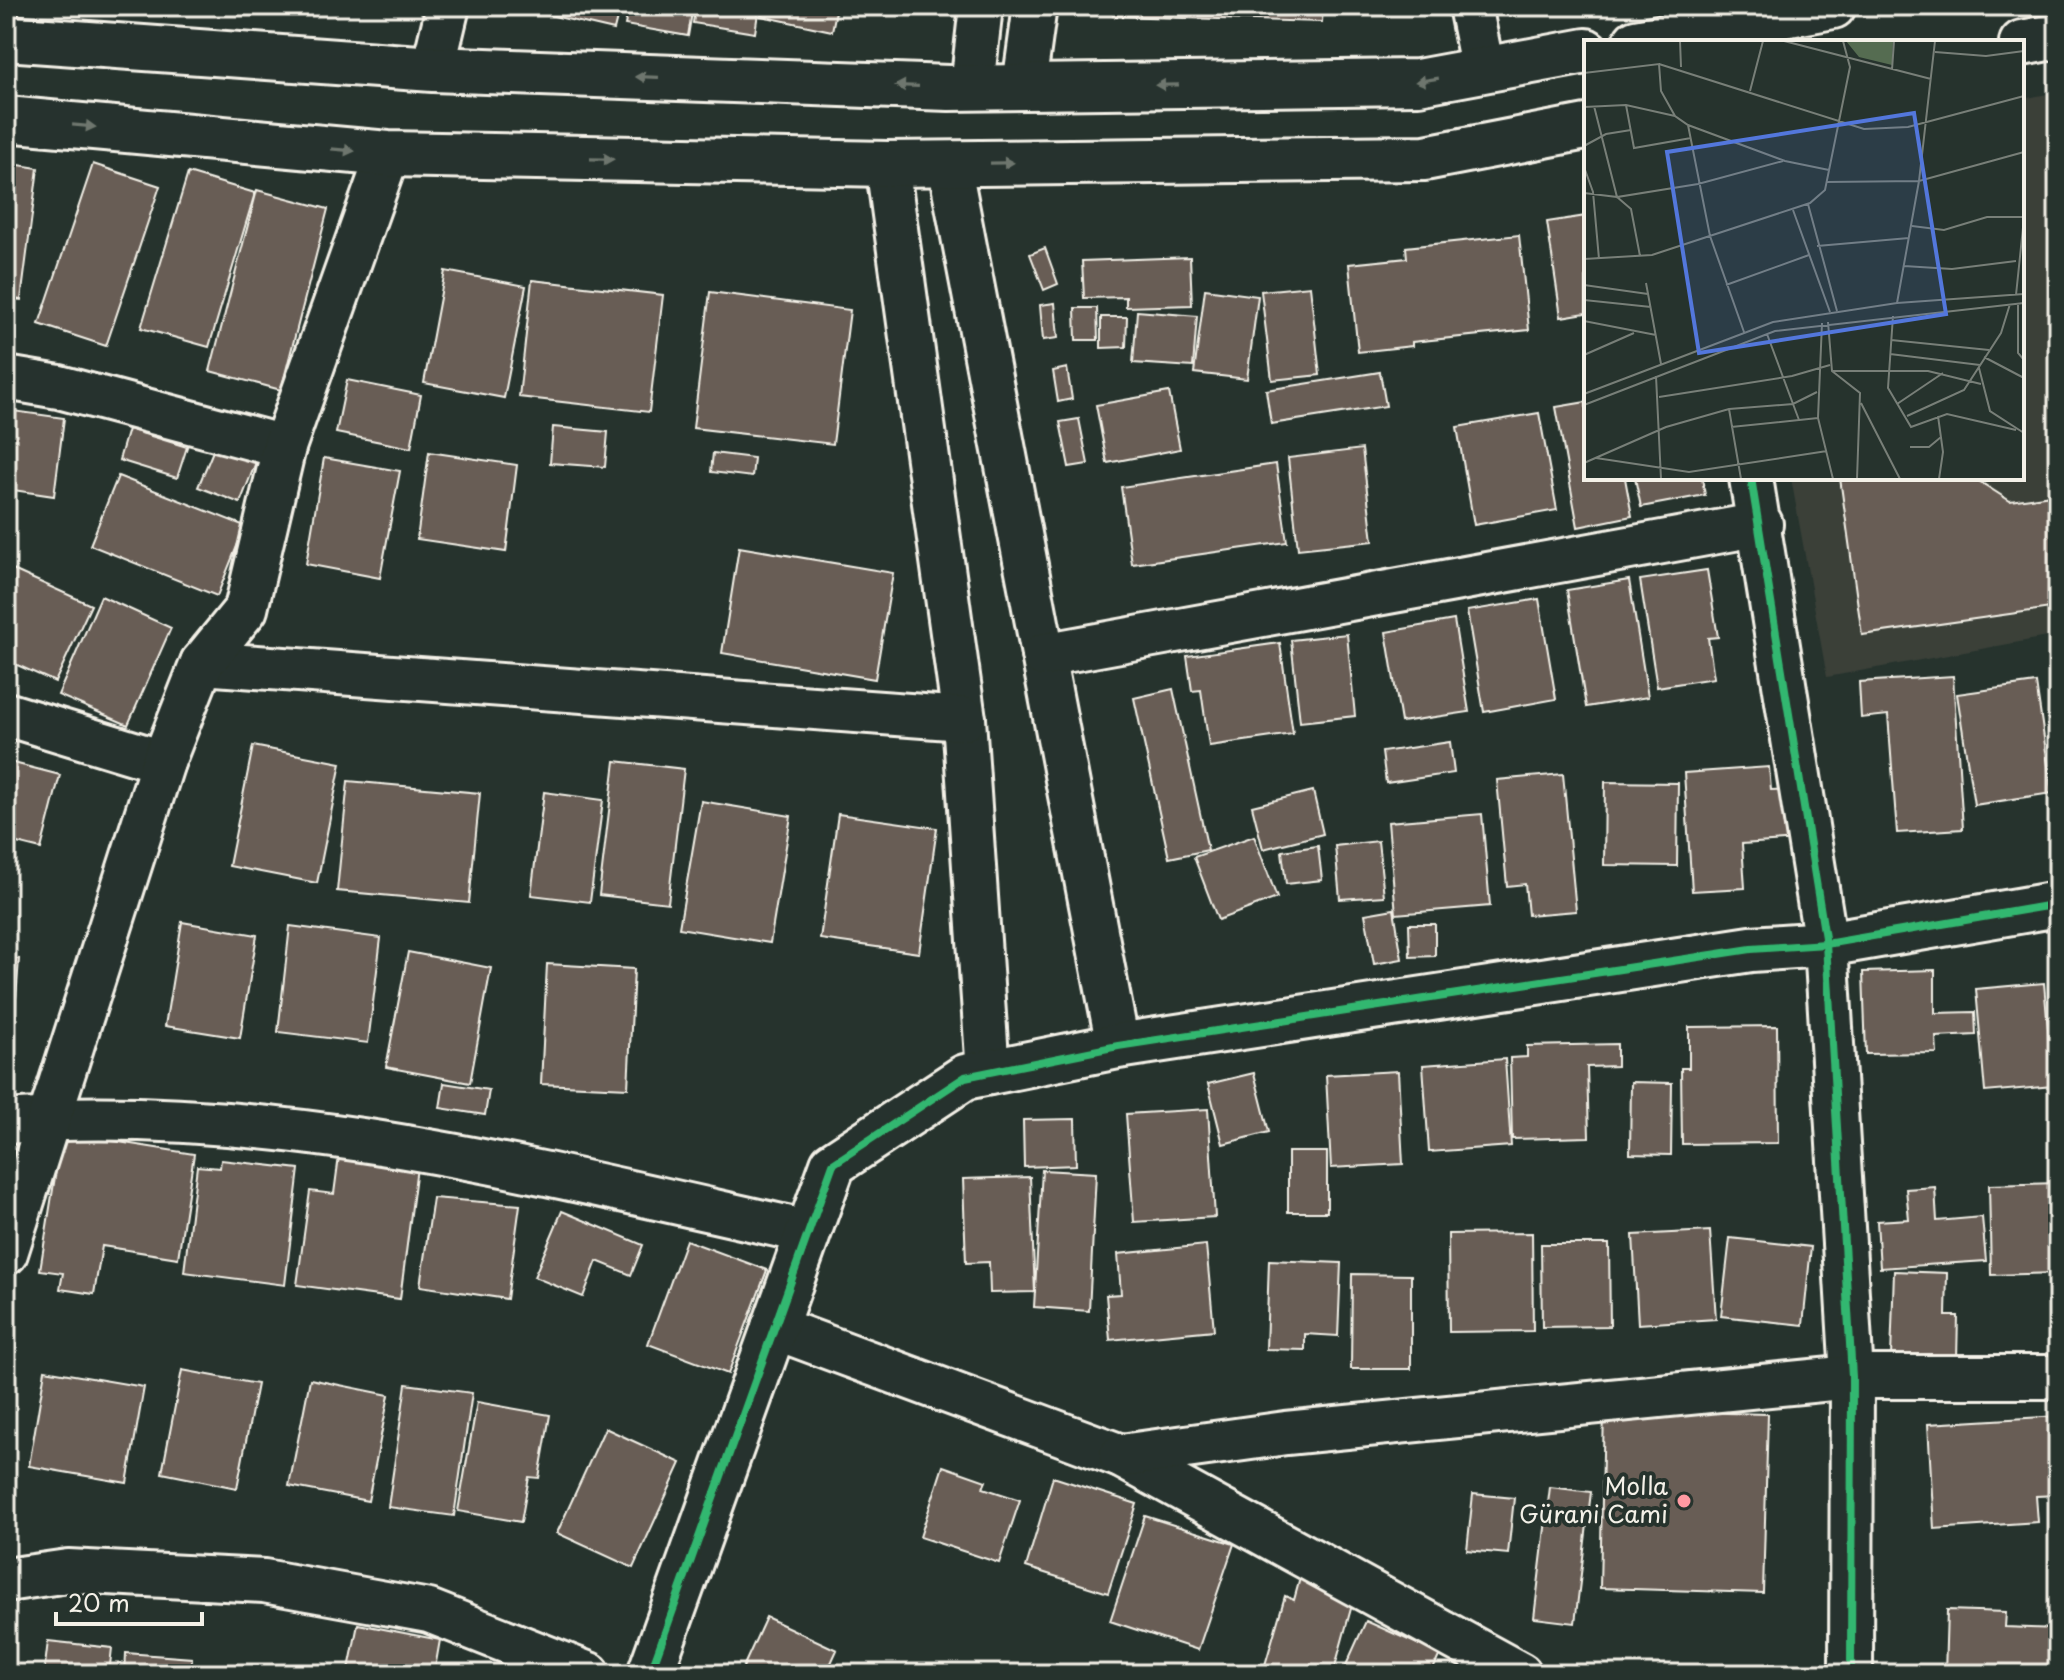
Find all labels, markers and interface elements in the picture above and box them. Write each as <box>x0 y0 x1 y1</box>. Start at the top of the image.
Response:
inset map <box>1584 40 2024 480</box>
one-way arrow <box>634 70 659 83</box>
one-way arrow <box>1414 74 1439 87</box>
one-way arrow <box>1154 79 1179 91</box>
one-way arrow <box>894 80 919 93</box>
one-way arrow <box>72 120 97 133</box>
one-way arrow <box>330 144 355 157</box>
one-way arrow <box>590 152 615 165</box>
one-way arrow <box>990 157 1015 169</box>
place label: Molla Gürani Cami <box>1519 1467 1668 1531</box>
marker: Molla Gürani Cami <box>1675 1492 1693 1510</box>
scale bar <box>56 1576 202 1626</box>
text: 20 m <box>68 1584 130 1620</box>

